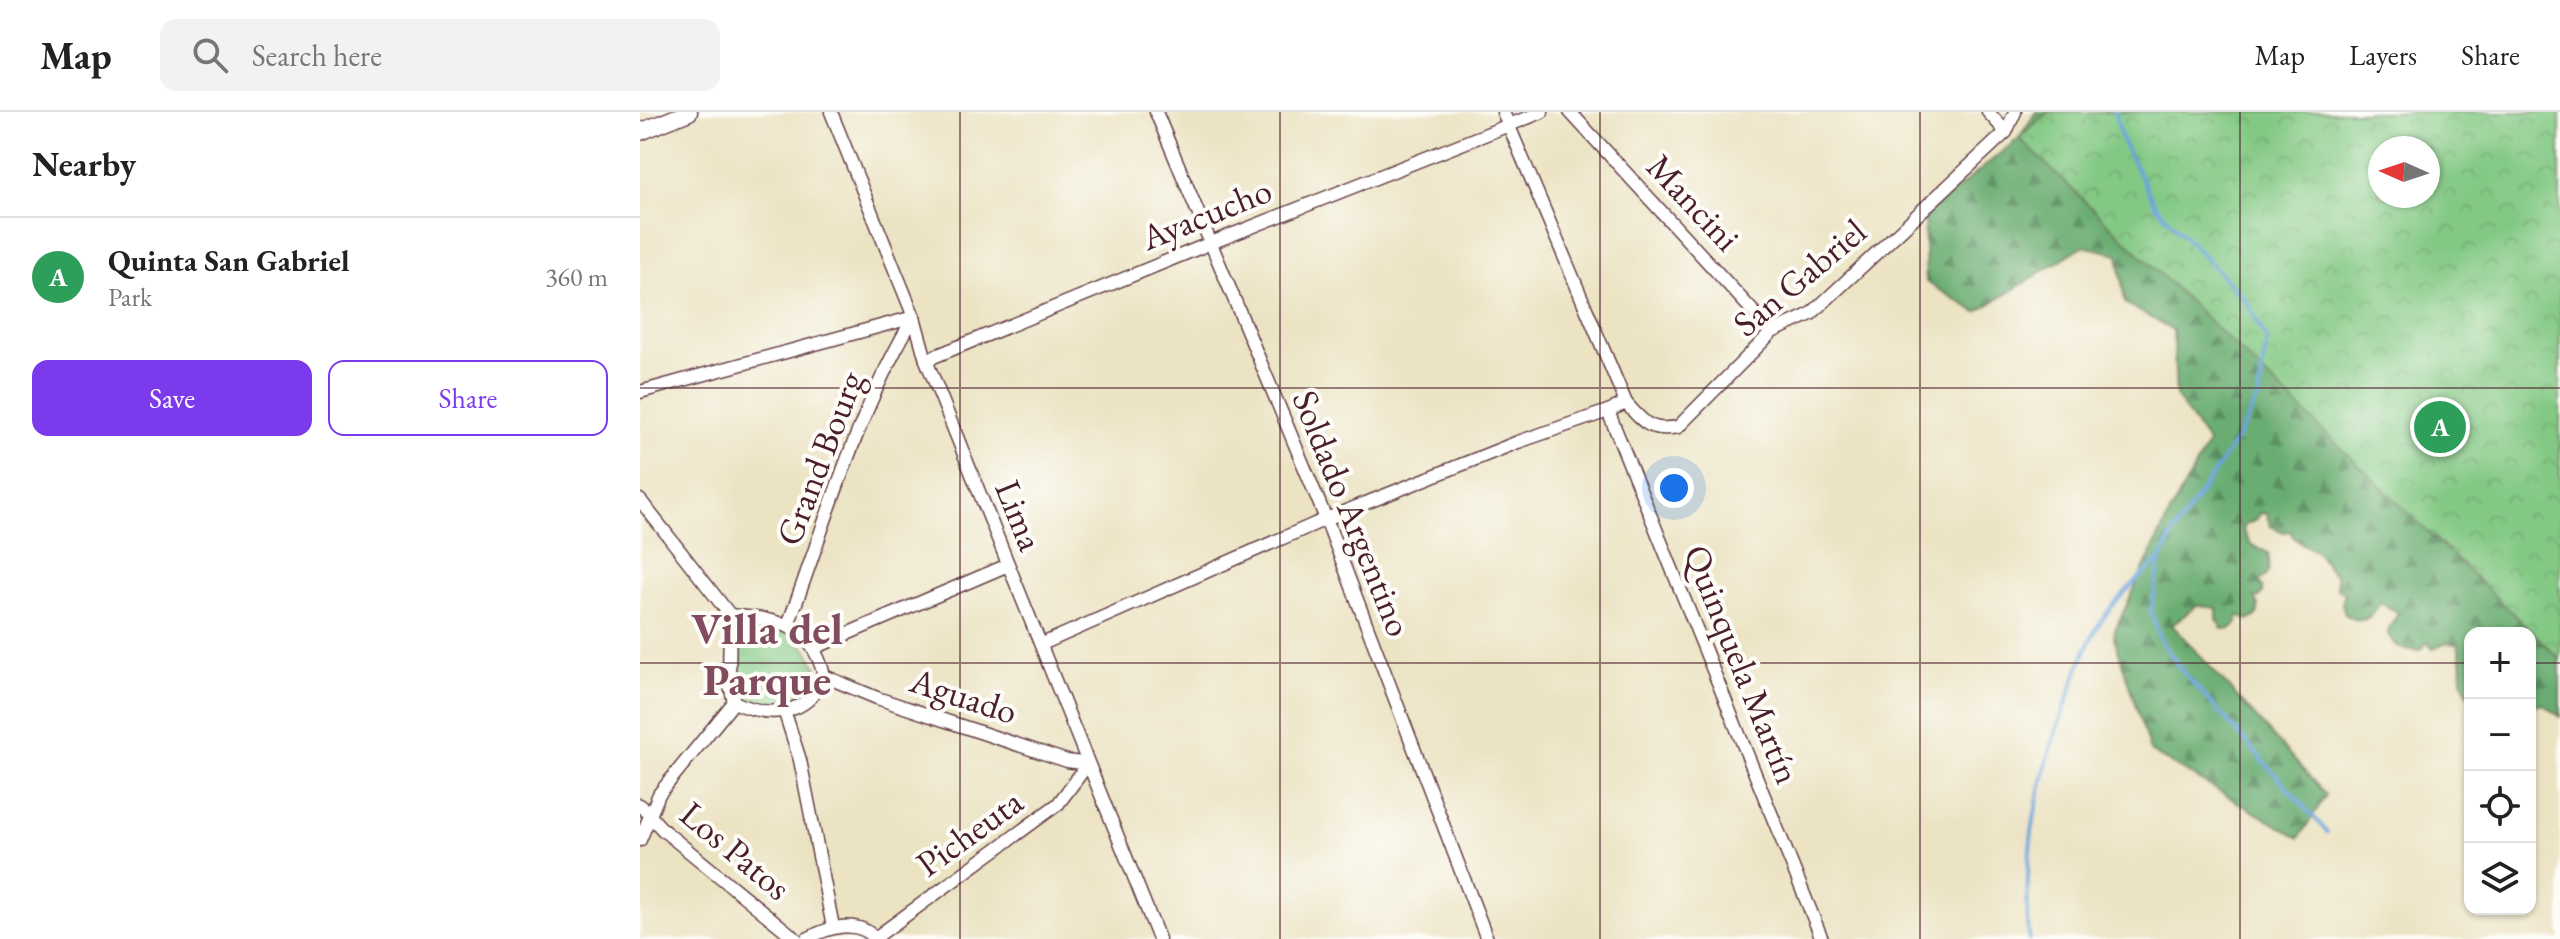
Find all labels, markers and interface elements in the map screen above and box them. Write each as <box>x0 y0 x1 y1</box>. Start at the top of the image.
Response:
search box <box>160 19 720 91</box>
text: Map <box>40 31 112 80</box>
icon: search <box>188 33 232 77</box>
text: Search here <box>252 36 382 75</box>
text: Map <box>2255 37 2305 73</box>
text: Layers <box>2349 37 2417 73</box>
text: Share <box>2461 37 2520 73</box>
north arrow <box>2368 136 2440 208</box>
text: Nearby <box>32 142 136 186</box>
street label: Mancini <box>1637 144 1751 261</box>
street label: Ayacucho <box>1133 166 1278 261</box>
street label: San Gabriel <box>1723 208 1876 347</box>
text: Quinta San Gabriel <box>108 241 350 280</box>
text: A <box>49 260 67 294</box>
text: 360 m <box>545 260 608 294</box>
text: Park <box>108 280 152 314</box>
button: Save <box>32 360 312 436</box>
button: Share <box>328 360 608 436</box>
street label: Grand Bourg <box>765 364 874 552</box>
street label: Soldado Argentino <box>1282 383 1423 643</box>
pin: A <box>2414 397 2466 457</box>
your location <box>1654 468 1694 508</box>
street label: Lima <box>984 473 1055 558</box>
street label: Quinquela Martín <box>1673 538 1812 791</box>
district label: Villa del Parque <box>691 600 843 708</box>
map controls <box>2464 627 2536 915</box>
button: + <box>2464 627 2536 699</box>
street label: Aguado <box>903 656 1023 735</box>
button: − <box>2464 699 2536 771</box>
button: locate <box>2464 771 2536 843</box>
street label: Picheuta <box>907 778 1032 887</box>
street label: Los Patos <box>670 790 801 910</box>
button: layers <box>2464 843 2536 915</box>

